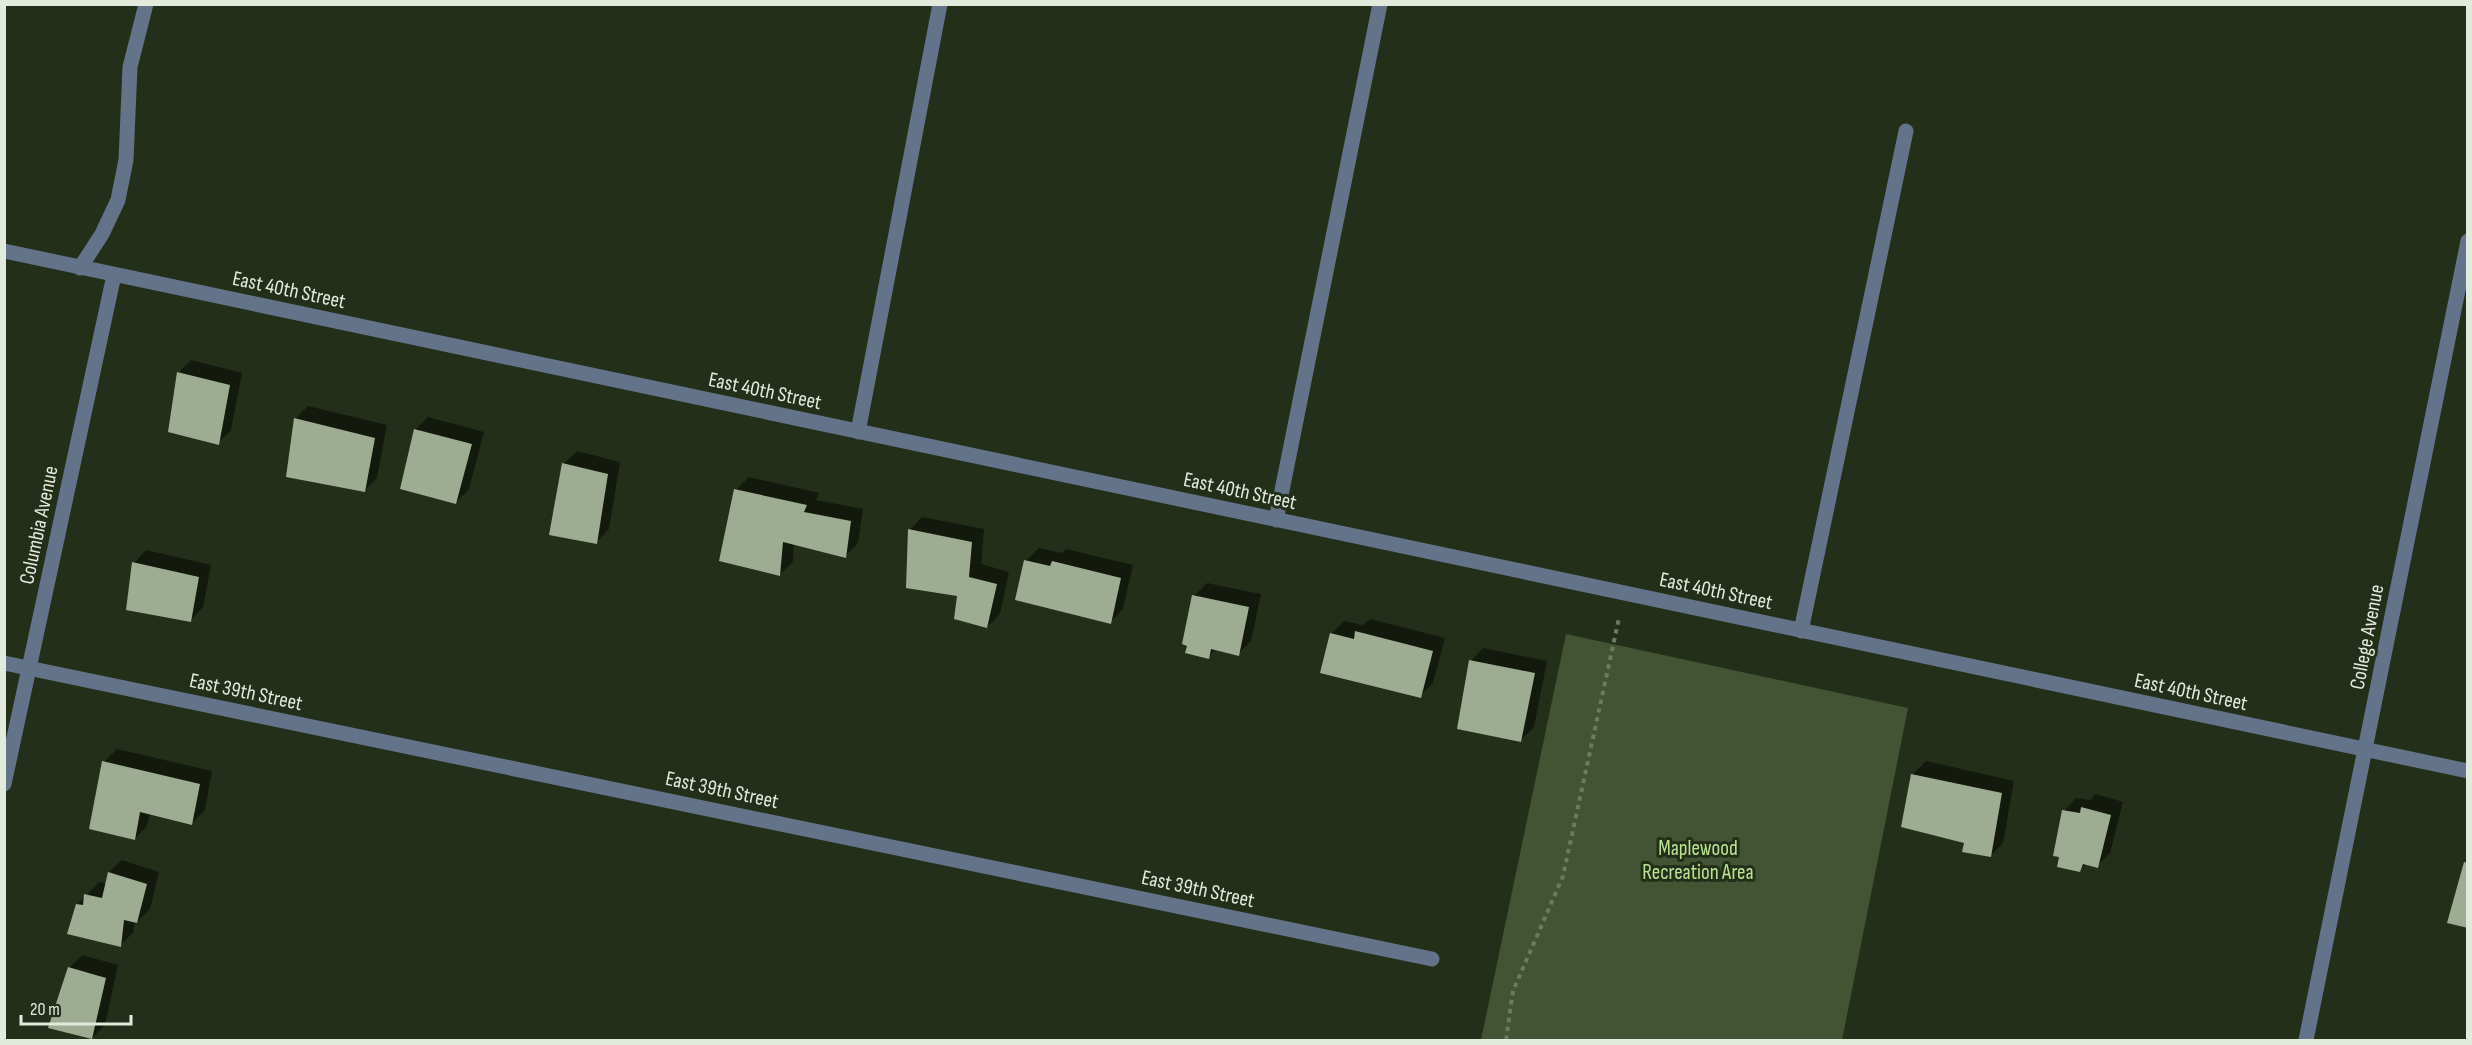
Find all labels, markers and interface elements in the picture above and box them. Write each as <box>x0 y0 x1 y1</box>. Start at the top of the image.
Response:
street label: East 40th Street <box>230 266 348 314</box>
street label: East 40th Street <box>706 367 824 415</box>
street label: Columbia Avenue <box>14 464 64 586</box>
street label: East 40th Street <box>1181 467 1299 515</box>
street label: East 40th Street <box>1657 567 1775 615</box>
street label: College Avenue <box>2345 582 2389 692</box>
street label: East 39th Street <box>187 668 305 716</box>
street label: East 40th Street <box>2132 668 2250 716</box>
street label: East 39th Street <box>663 766 781 814</box>
park label: Maplewood Recreation Area <box>1642 836 1754 885</box>
street label: East 39th Street <box>1139 865 1257 913</box>
scale bar <box>21 988 130 1026</box>
text: 20 m <box>30 999 60 1020</box>

